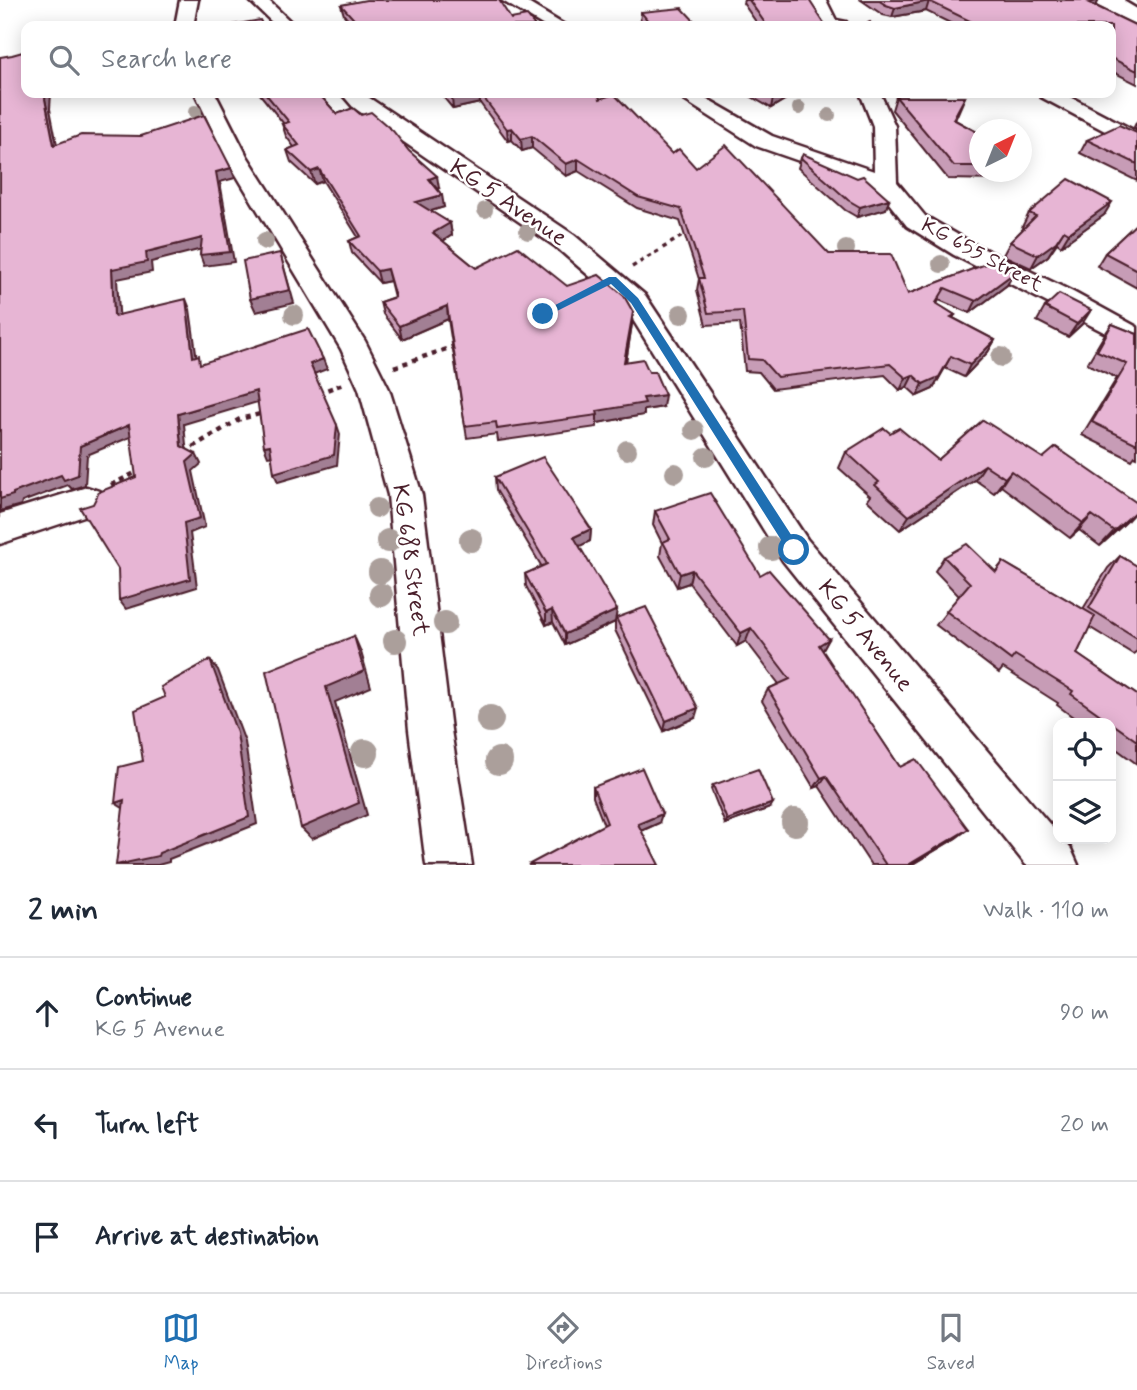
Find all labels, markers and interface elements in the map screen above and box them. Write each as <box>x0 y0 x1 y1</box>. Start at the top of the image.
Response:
search box <box>21 21 1116 98</box>
icon: search <box>45 41 83 79</box>
text: Search here <box>101 43 232 77</box>
north arrow <box>969 119 1032 182</box>
street label: KG 5 Avenue <box>443 152 573 254</box>
street label: KG 655 Street <box>916 211 1048 299</box>
route end <box>527 298 558 329</box>
street label: KG 688 Street <box>384 482 436 638</box>
route start <box>778 534 809 565</box>
street label: KG 5 Avenue <box>810 574 920 699</box>
map controls <box>1053 718 1116 844</box>
button: locate <box>1053 718 1116 781</box>
button: layers <box>1053 781 1116 844</box>
text: 2 min <box>28 891 98 930</box>
text: Walk · 110 m <box>983 896 1109 926</box>
text: Continue <box>95 981 192 1015</box>
icon: ahead <box>28 994 66 1032</box>
text: 90 m <box>1060 998 1109 1028</box>
text: KG 5 Avenue <box>95 1015 225 1045</box>
icon: left <box>28 1106 66 1144</box>
text: Turn left <box>95 1108 199 1142</box>
text: 20 m <box>1060 1110 1109 1140</box>
icon: arrive <box>28 1218 66 1256</box>
text: Arrive at destination <box>95 1220 319 1254</box>
tab: Map <box>162 1309 200 1376</box>
tab: Directions <box>524 1309 603 1376</box>
tab: Saved <box>927 1309 975 1376</box>

